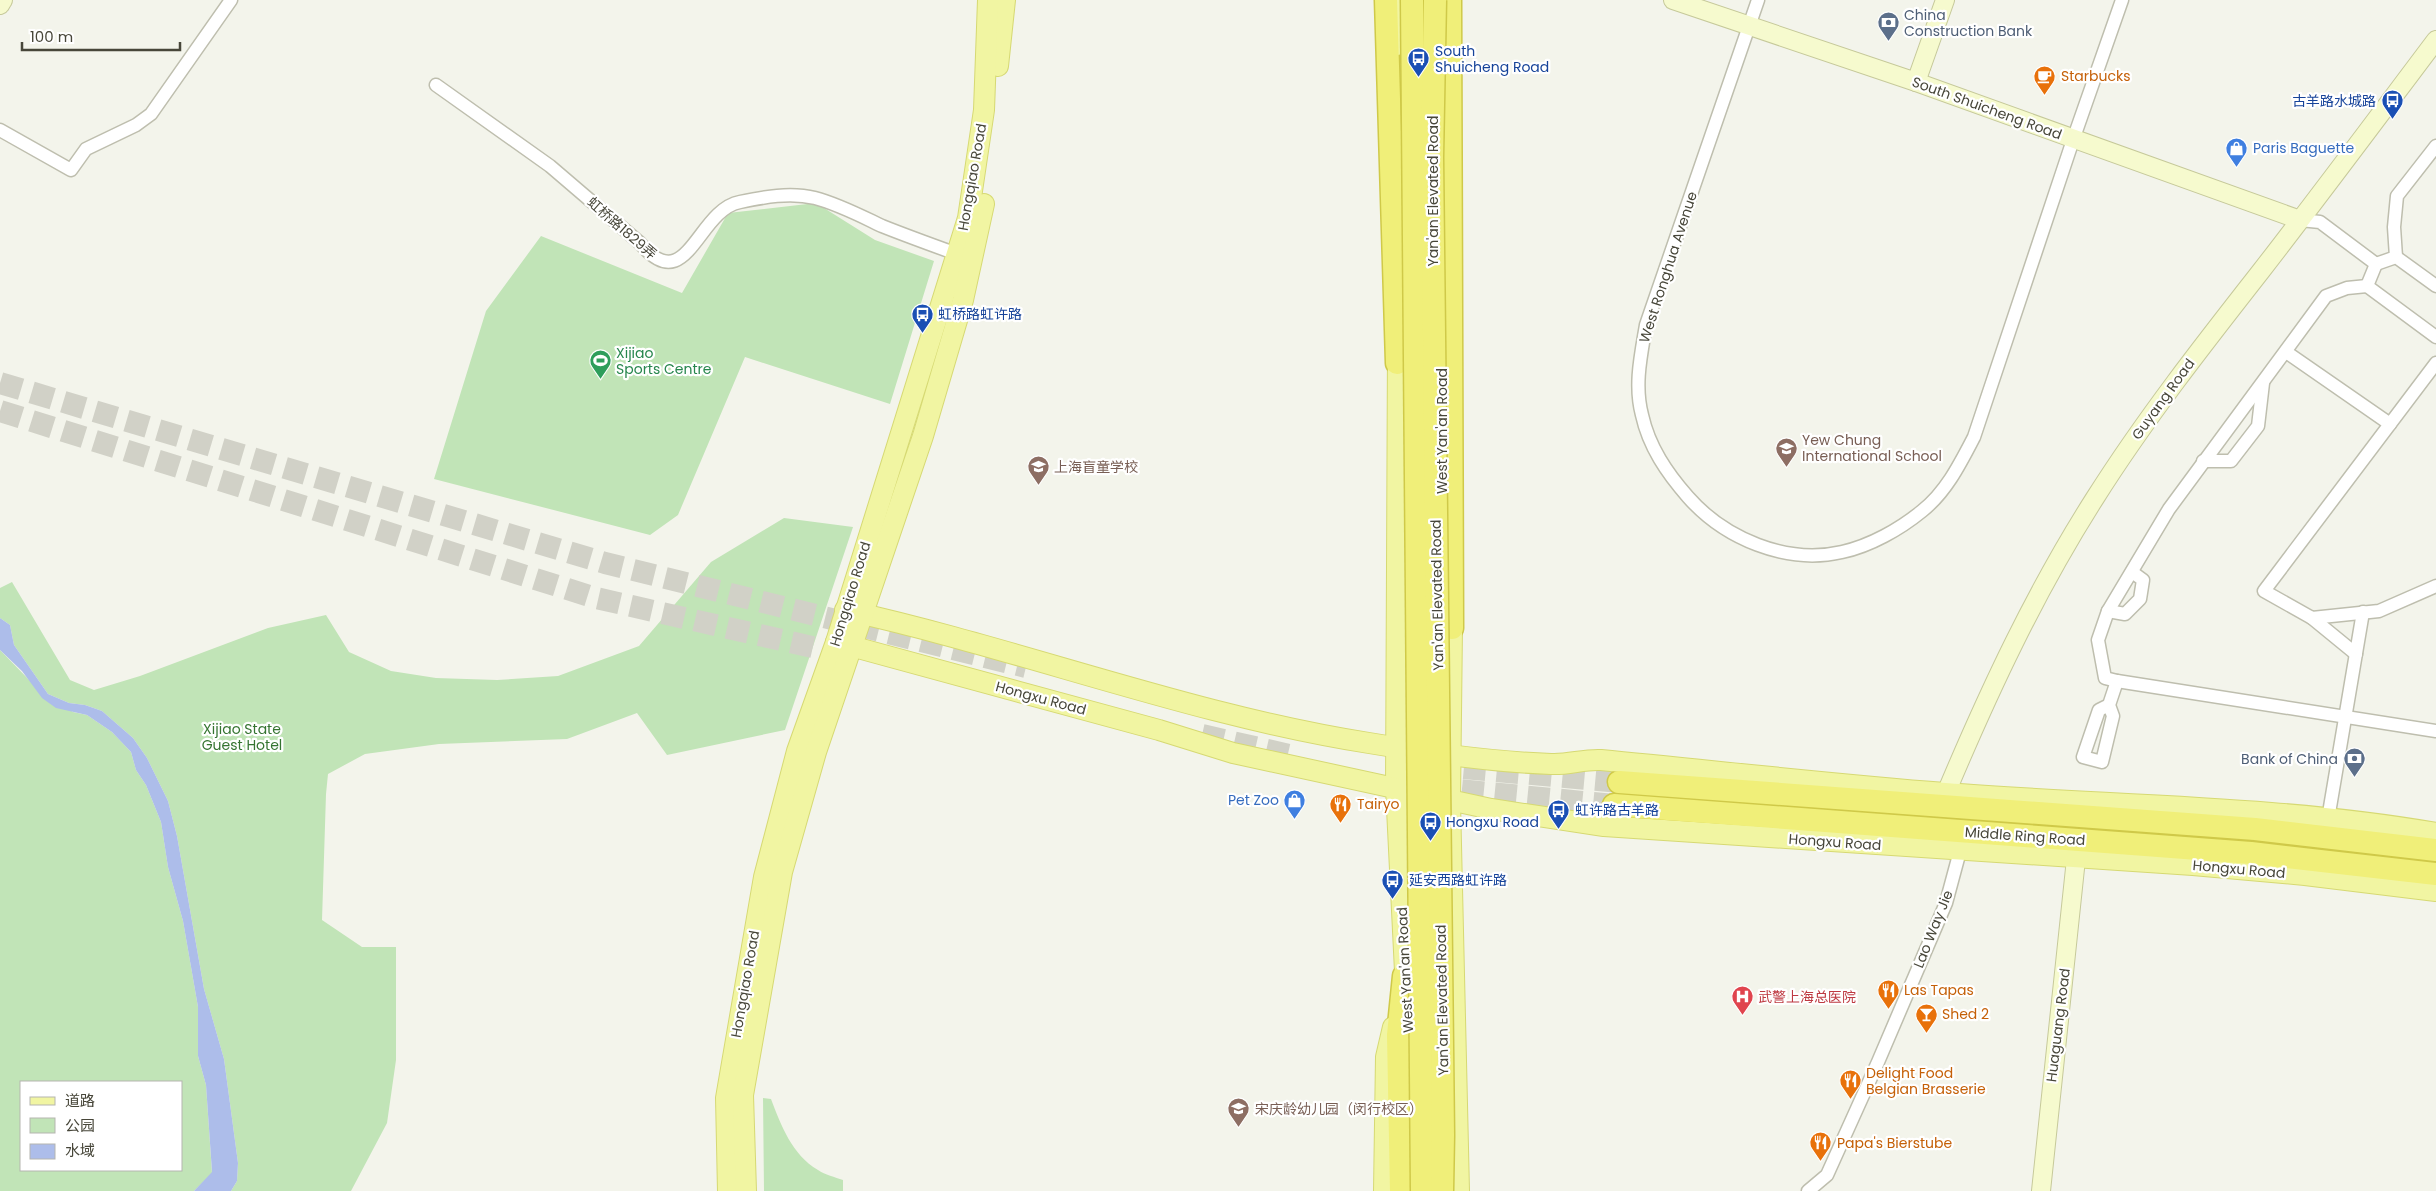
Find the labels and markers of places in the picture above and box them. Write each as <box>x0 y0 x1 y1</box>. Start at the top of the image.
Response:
place label: China Construction Bank <box>1904 5 2033 41</box>
bank icon: China Construction Bank <box>1876 11 1900 42</box>
place label: South Shuicheng Road <box>1435 41 1549 77</box>
bus stop icon: South Shuicheng Road <box>1407 47 1431 78</box>
cafe icon: Starbucks <box>2033 64 2057 95</box>
place label: Starbucks <box>2061 66 2130 86</box>
bus stop icon: 古羊路水城路 <box>2380 89 2404 120</box>
place label: 古羊路水城路 <box>2292 91 2376 111</box>
shop icon: Paris Baguette <box>2225 136 2249 167</box>
place label: Paris Baguette <box>2253 138 2355 158</box>
bus stop icon: 虹桥路虹许路 <box>910 302 934 333</box>
place label: 虹桥路虹许路 <box>938 304 1022 324</box>
place label: Xijiao Sports Centre <box>616 343 712 379</box>
sports icon: Xijiao Sports Centre <box>588 349 612 380</box>
place label: Yew Chung International School <box>1802 430 1942 466</box>
school or university icon: Yew Chung International School <box>1774 436 1798 467</box>
school or university icon: 上海盲童学校 <box>1026 455 1050 486</box>
place label: 上海盲童学校 <box>1054 457 1138 477</box>
bank icon: Bank of China <box>2342 747 2366 778</box>
place label: Bank of China <box>2241 749 2338 769</box>
shop icon: Pet Zoo <box>1283 788 1307 819</box>
place label: Pet Zoo <box>1228 790 1279 810</box>
restaurant icon: Tairyo <box>1329 792 1353 823</box>
place label: Tairyo <box>1357 794 1400 814</box>
bus stop icon: 虹许路古羊路 <box>1547 798 1571 829</box>
place label: 虹许路古羊路 <box>1575 800 1659 820</box>
bus stop icon: Hongxu Road <box>1418 810 1442 841</box>
place label: Hongxu Road <box>1446 812 1539 832</box>
bus stop icon: 延安西路虹许路 <box>1381 868 1405 899</box>
place label: 延安西路虹许路 <box>1409 870 1507 890</box>
restaurant icon: Las Tapas <box>1876 978 1900 1009</box>
place label: Las Tapas <box>1904 980 1974 1000</box>
hospital icon: 武警上海总医院 <box>1730 985 1754 1016</box>
place label: 武警上海总医院 <box>1758 987 1856 1007</box>
bar icon: Shed 2 <box>1914 1002 1938 1033</box>
place label: Shed 2 <box>1942 1004 1989 1024</box>
place label: Delight Food Belgian Brasserie <box>1866 1063 1986 1099</box>
restaurant icon: Delight Food Belgian Brasserie <box>1838 1069 1862 1100</box>
school or university icon: 宋庆龄幼儿园（闵行校区） <box>1227 1097 1251 1128</box>
place label: 宋庆龄幼儿园（闵行校区） <box>1255 1099 1423 1119</box>
restaurant icon: Papa's Bierstube <box>1809 1131 1833 1162</box>
place label: Papa's Bierstube <box>1837 1133 1953 1153</box>

